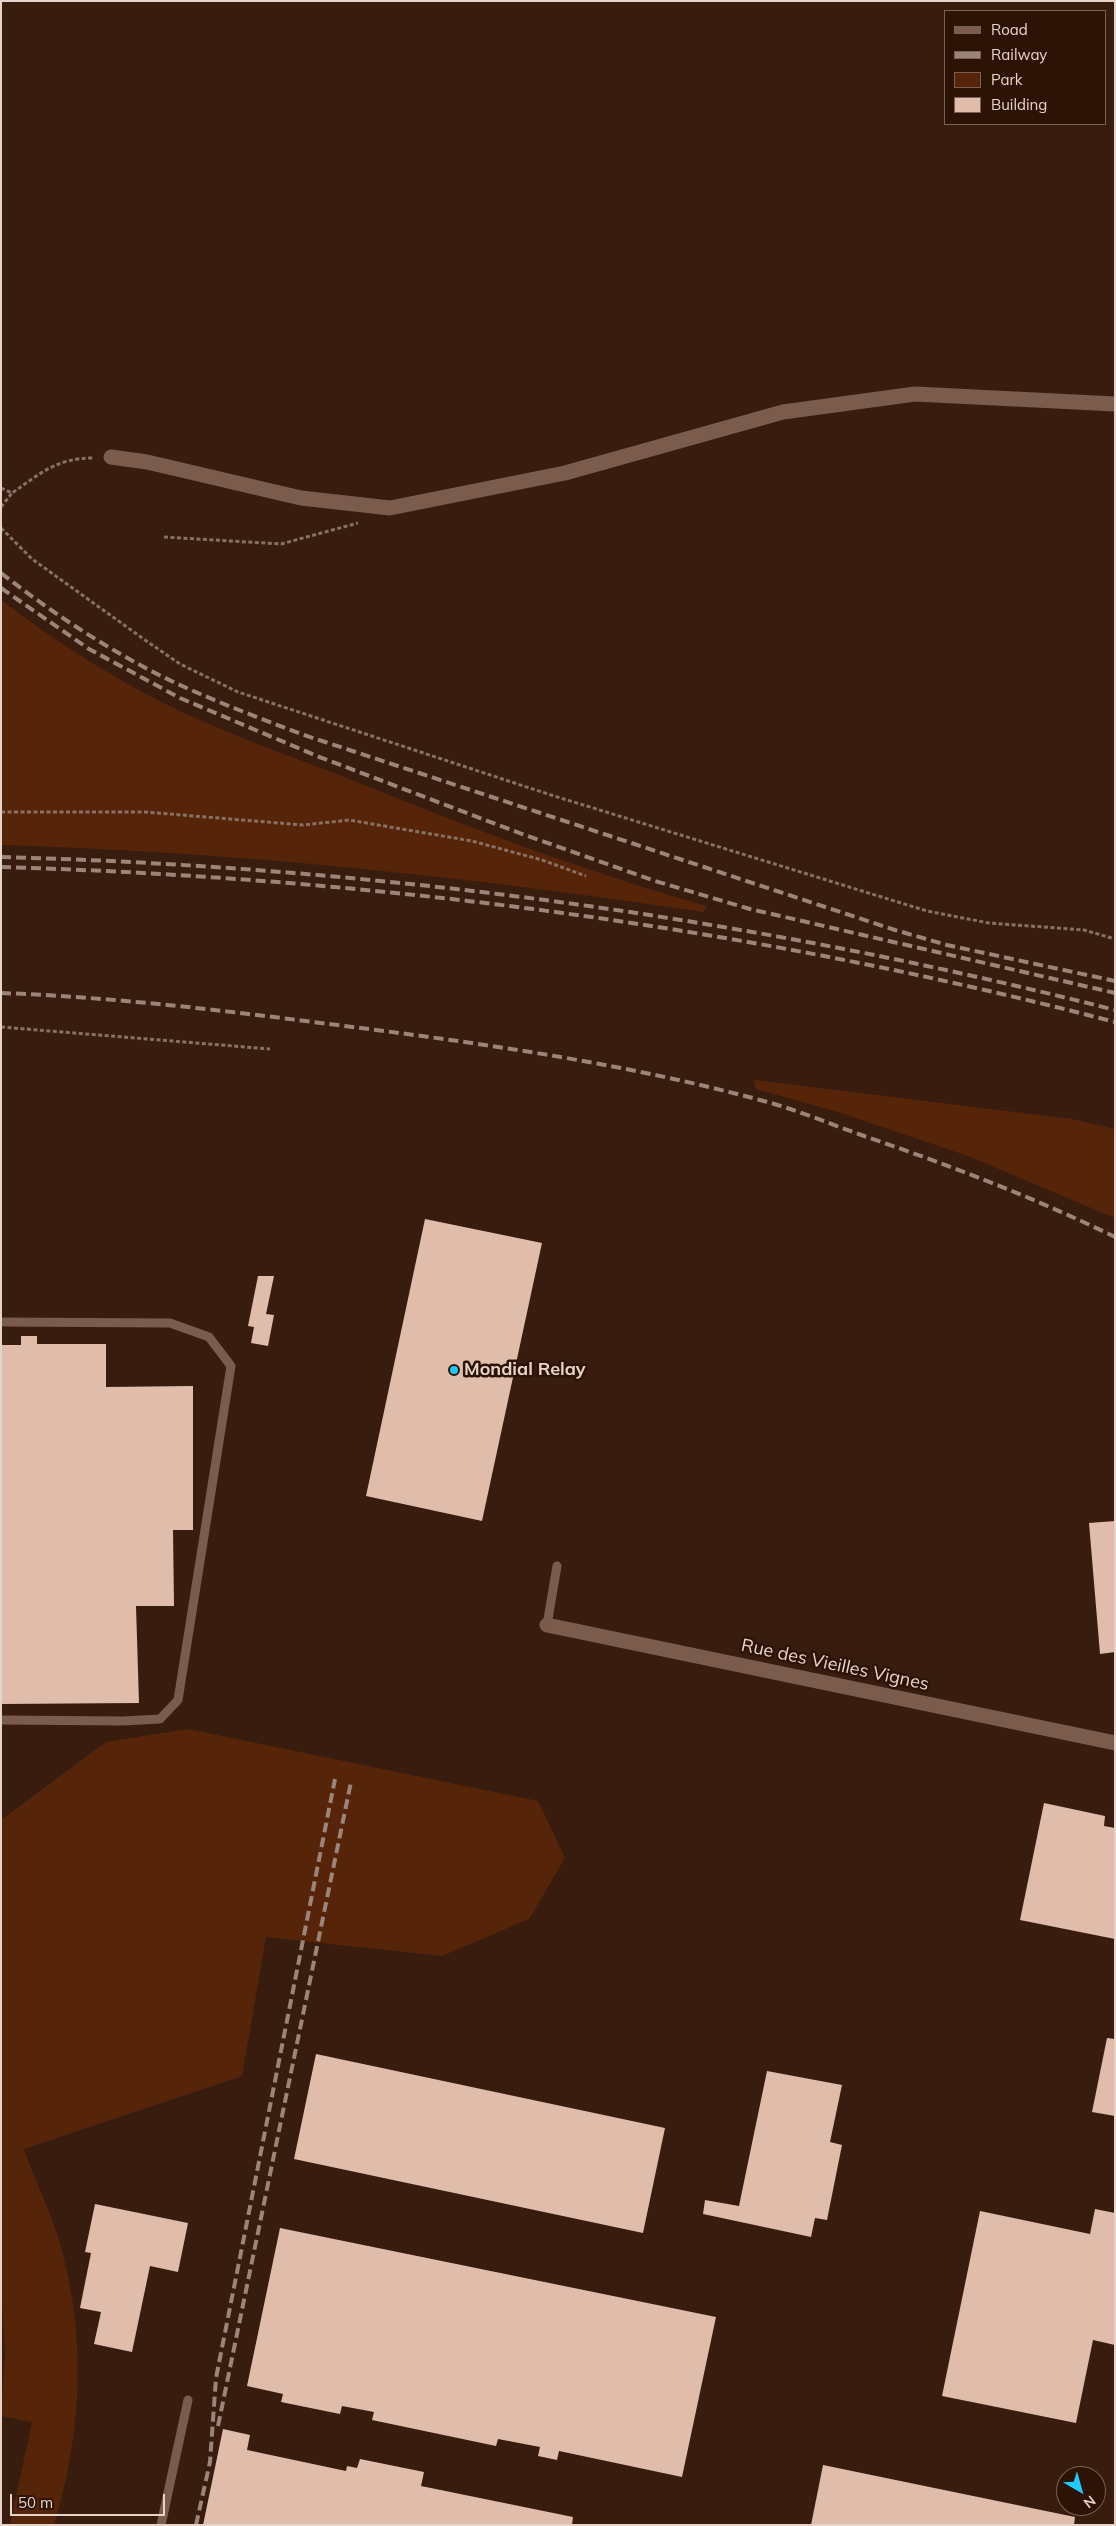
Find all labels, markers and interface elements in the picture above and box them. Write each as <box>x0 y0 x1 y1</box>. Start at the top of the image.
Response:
legend <box>944 10 1106 125</box>
text: Road <box>991 20 1028 39</box>
text: Railway <box>991 45 1047 64</box>
text: Park <box>991 70 1023 89</box>
text: Building <box>991 95 1047 114</box>
place label: Mondial Relay <box>464 1359 586 1381</box>
marker: Mondial Relay <box>448 1364 460 1376</box>
street label: Rue des Vieilles Vignes <box>739 1635 931 1695</box>
north arrow <box>1056 2466 1106 2516</box>
scale bar <box>12 2484 168 2516</box>
text: N <box>1080 2492 1099 2512</box>
text: 50 m <box>18 2493 53 2512</box>

